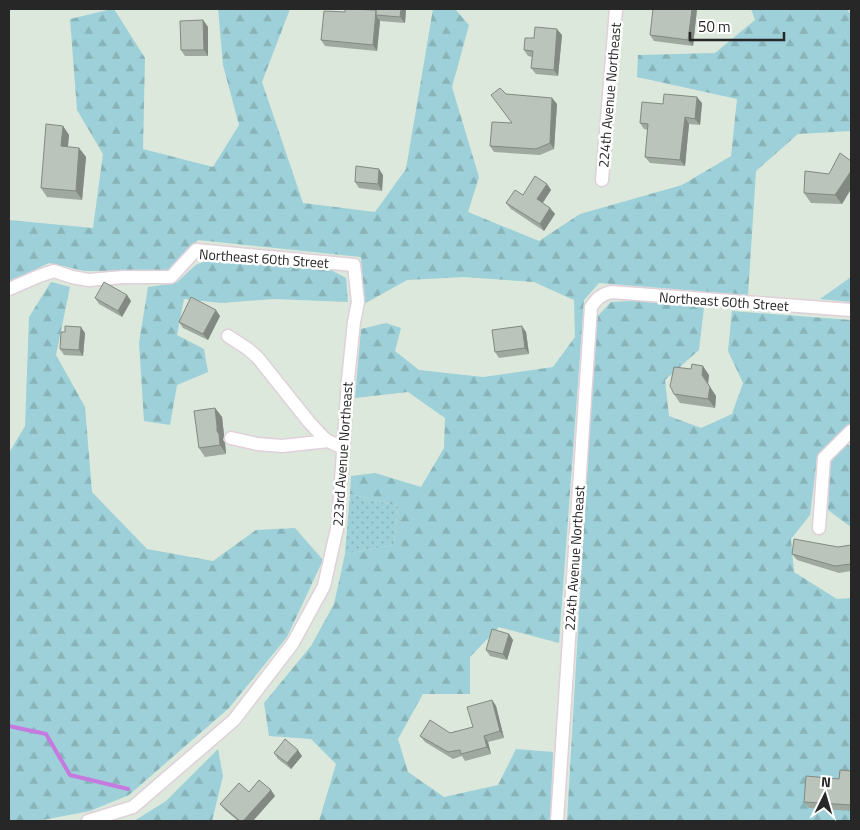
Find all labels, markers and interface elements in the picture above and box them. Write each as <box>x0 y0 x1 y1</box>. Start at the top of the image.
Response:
scale bar <box>690 10 784 42</box>
text: 50 m <box>698 15 731 38</box>
street label: 224th Avenue Northeast <box>592 22 626 168</box>
street label: Northeast 60th Street <box>198 243 330 273</box>
street label: Northeast 60th Street <box>658 286 790 316</box>
street label: 223rd Avenue Northeast <box>326 381 358 527</box>
street label: 224th Avenue Northeast <box>558 485 590 631</box>
north arrow <box>800 770 850 820</box>
text: N <box>820 771 832 792</box>

